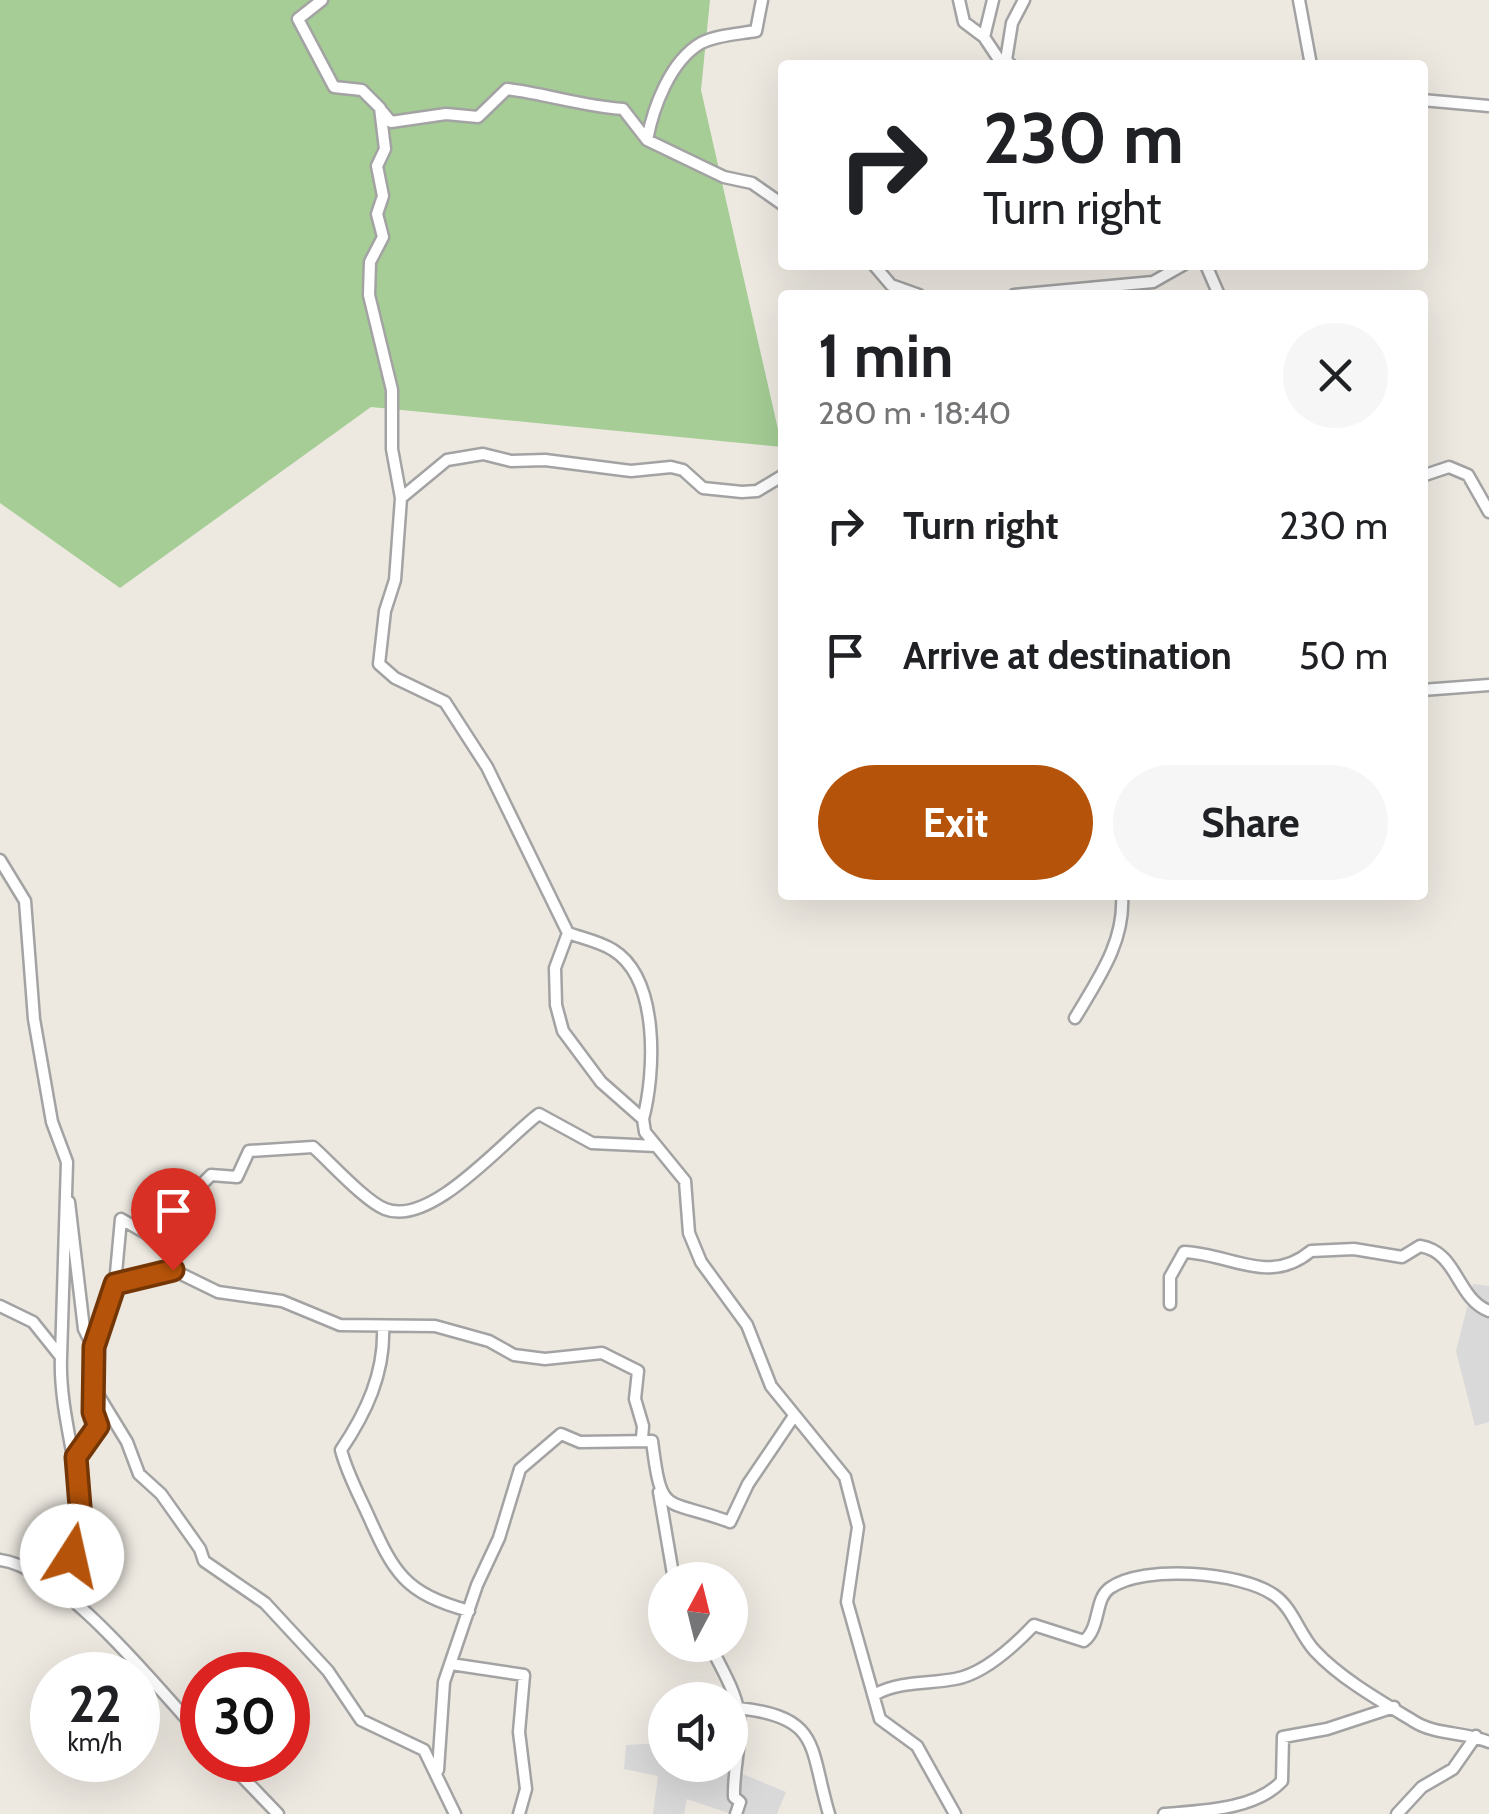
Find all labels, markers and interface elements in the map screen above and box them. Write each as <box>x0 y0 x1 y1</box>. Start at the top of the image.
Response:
text: 230 m <box>983 95 1184 181</box>
icon: right <box>818 100 948 230</box>
text: Turn right <box>983 181 1162 235</box>
text: 1 min <box>818 319 953 392</box>
button: close <box>1283 323 1388 428</box>
text: 280 m · 18:40 <box>818 393 1011 432</box>
icon: right <box>818 498 873 553</box>
text: Turn right <box>903 502 1059 549</box>
text: 230 m <box>1279 502 1388 549</box>
icon: arrive <box>818 628 873 683</box>
text: Arrive at destination <box>903 632 1232 679</box>
text: 50 m <box>1299 632 1388 679</box>
button: Exit <box>818 765 1093 880</box>
button: Share <box>1113 765 1388 880</box>
pin <box>131 1168 216 1271</box>
icon: arrive <box>146 1183 201 1238</box>
position arrow <box>20 1504 124 1608</box>
north arrow <box>648 1562 748 1662</box>
map controls <box>648 1562 748 1782</box>
speed limit sign: 30 <box>180 1652 310 1782</box>
text: 22 <box>69 1674 121 1735</box>
button: sound <box>648 1682 748 1782</box>
text: km/h <box>68 1727 122 1757</box>

